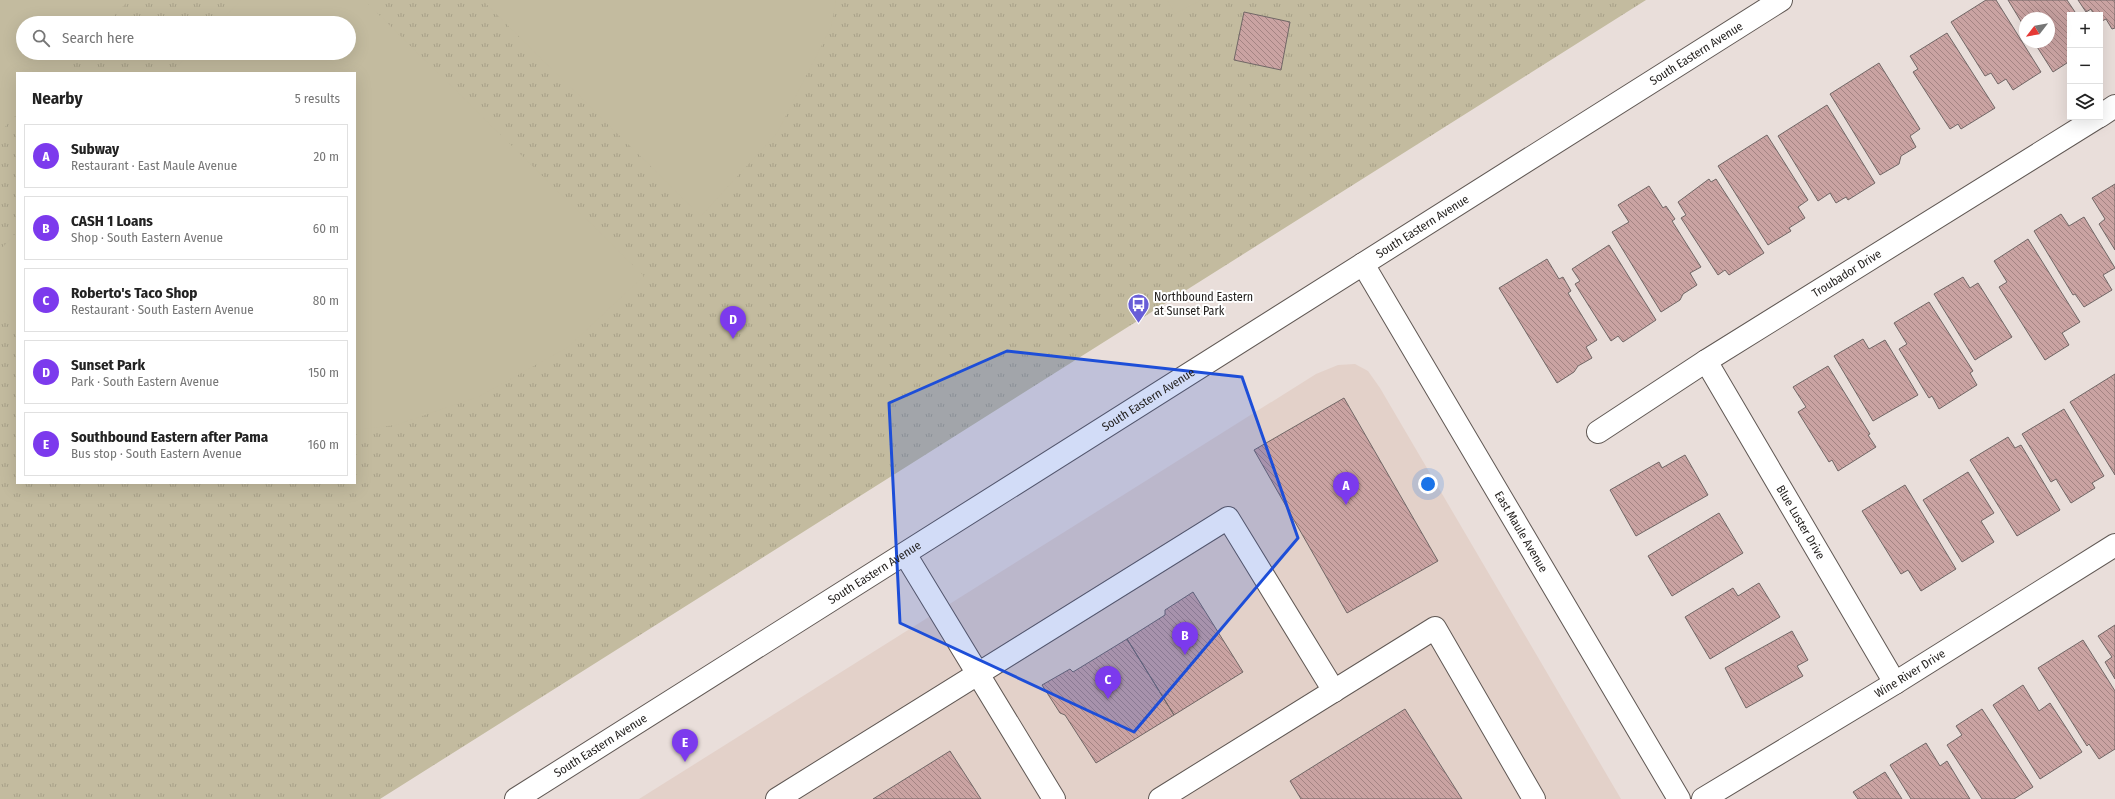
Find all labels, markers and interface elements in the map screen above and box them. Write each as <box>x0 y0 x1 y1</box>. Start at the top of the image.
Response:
north arrow <box>2019 12 2055 48</box>
map controls <box>2067 12 2103 120</box>
button: + <box>2067 12 2103 48</box>
search box <box>16 16 356 60</box>
street label: South Eastern Avenue <box>1647 19 1745 88</box>
icon: search <box>30 27 52 49</box>
text: Search here <box>62 29 134 47</box>
button: − <box>2067 48 2103 84</box>
button: layers <box>2067 84 2103 120</box>
text: Nearby <box>32 88 83 109</box>
text: 5 results <box>295 91 340 106</box>
text: Subway <box>71 140 119 158</box>
text: A <box>42 149 50 164</box>
text: 20 m <box>313 149 339 164</box>
text: Restaurant · East Maule Avenue <box>71 158 237 173</box>
street label: South Eastern Avenue <box>1373 192 1471 261</box>
text: CASH 1 Loans <box>71 212 153 230</box>
text: B <box>42 221 50 236</box>
text: 60 m <box>313 221 339 236</box>
text: Shop · South Eastern Avenue <box>71 230 223 245</box>
street label: Troubador Drive <box>1809 247 1884 300</box>
text: Roberto's Taco Shop <box>71 284 197 302</box>
place label: Northbound Eastern at Sunset Park <box>1154 290 1253 318</box>
bus stop icon: Northbound Eastern at Sunset Park <box>1125 291 1151 324</box>
text: C <box>43 293 49 308</box>
text: 80 m <box>313 293 339 308</box>
text: Restaurant · South Eastern Avenue <box>71 302 254 317</box>
pin: D <box>720 306 746 339</box>
text: Sunset Park <box>71 356 145 374</box>
text: D <box>42 365 50 380</box>
text: 150 m <box>308 365 339 380</box>
street label: South Eastern Avenue <box>1099 365 1198 434</box>
text: Park · South Eastern Avenue <box>71 374 219 389</box>
text: Southbound Eastern after Pama <box>71 428 268 446</box>
text: E <box>43 437 49 452</box>
text: 160 m <box>308 437 339 452</box>
text: Bus stop · South Eastern Avenue <box>71 446 242 461</box>
pin: A <box>1333 472 1359 505</box>
your location <box>1418 474 1438 494</box>
street label: Blue Luster Drive <box>1773 483 1828 562</box>
street label: East Maule Avenue <box>1492 489 1551 575</box>
street label: South Eastern Avenue <box>825 538 924 607</box>
pin: B <box>1172 622 1198 655</box>
street label: Wine River Drive <box>1872 646 1948 701</box>
pin: C <box>1095 666 1121 699</box>
street label: South Eastern Avenue <box>551 711 650 780</box>
pin: E <box>672 729 698 762</box>

